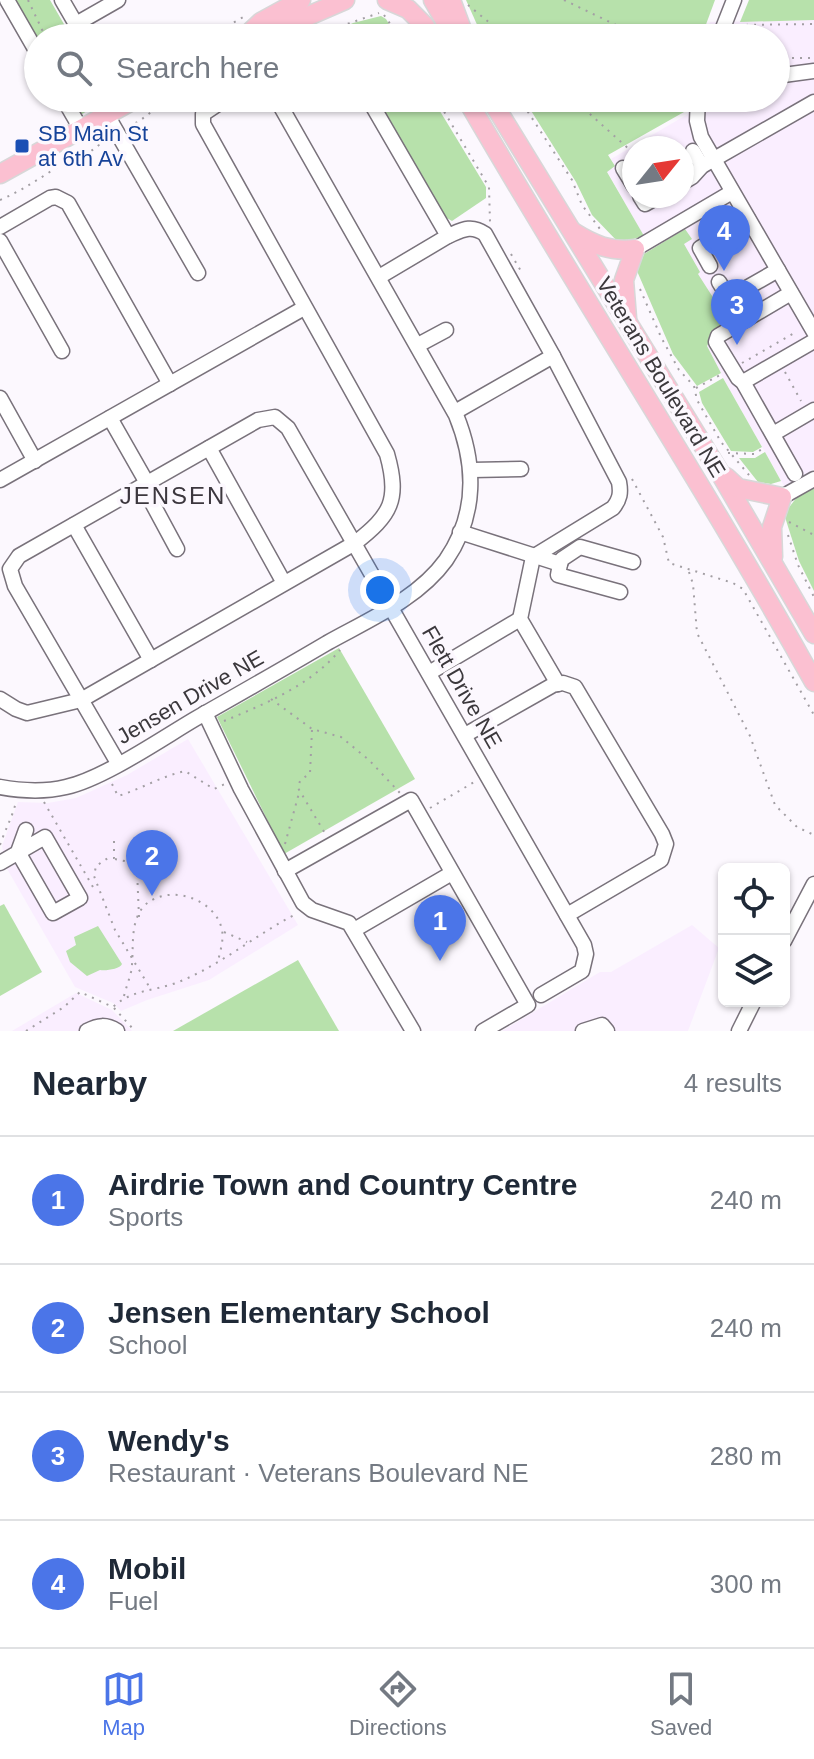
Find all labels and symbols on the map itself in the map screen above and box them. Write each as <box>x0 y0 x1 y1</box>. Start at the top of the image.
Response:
place label: SB Main St at 6th Av <box>38 121 148 171</box>
north arrow <box>622 136 694 208</box>
marker: SB Main St at 6th Av <box>13 137 31 155</box>
pin: 4 <box>698 205 750 271</box>
street label: Veterans Boulevard NE <box>591 273 731 481</box>
pin: 3 <box>711 279 763 345</box>
district label: JENSEN <box>120 482 226 509</box>
your location <box>360 570 400 610</box>
street label: Flett Drive NE <box>417 621 507 753</box>
street label: Jensen Drive NE <box>112 645 268 749</box>
pin: 2 <box>126 830 178 896</box>
pin: 1 <box>414 895 466 961</box>

